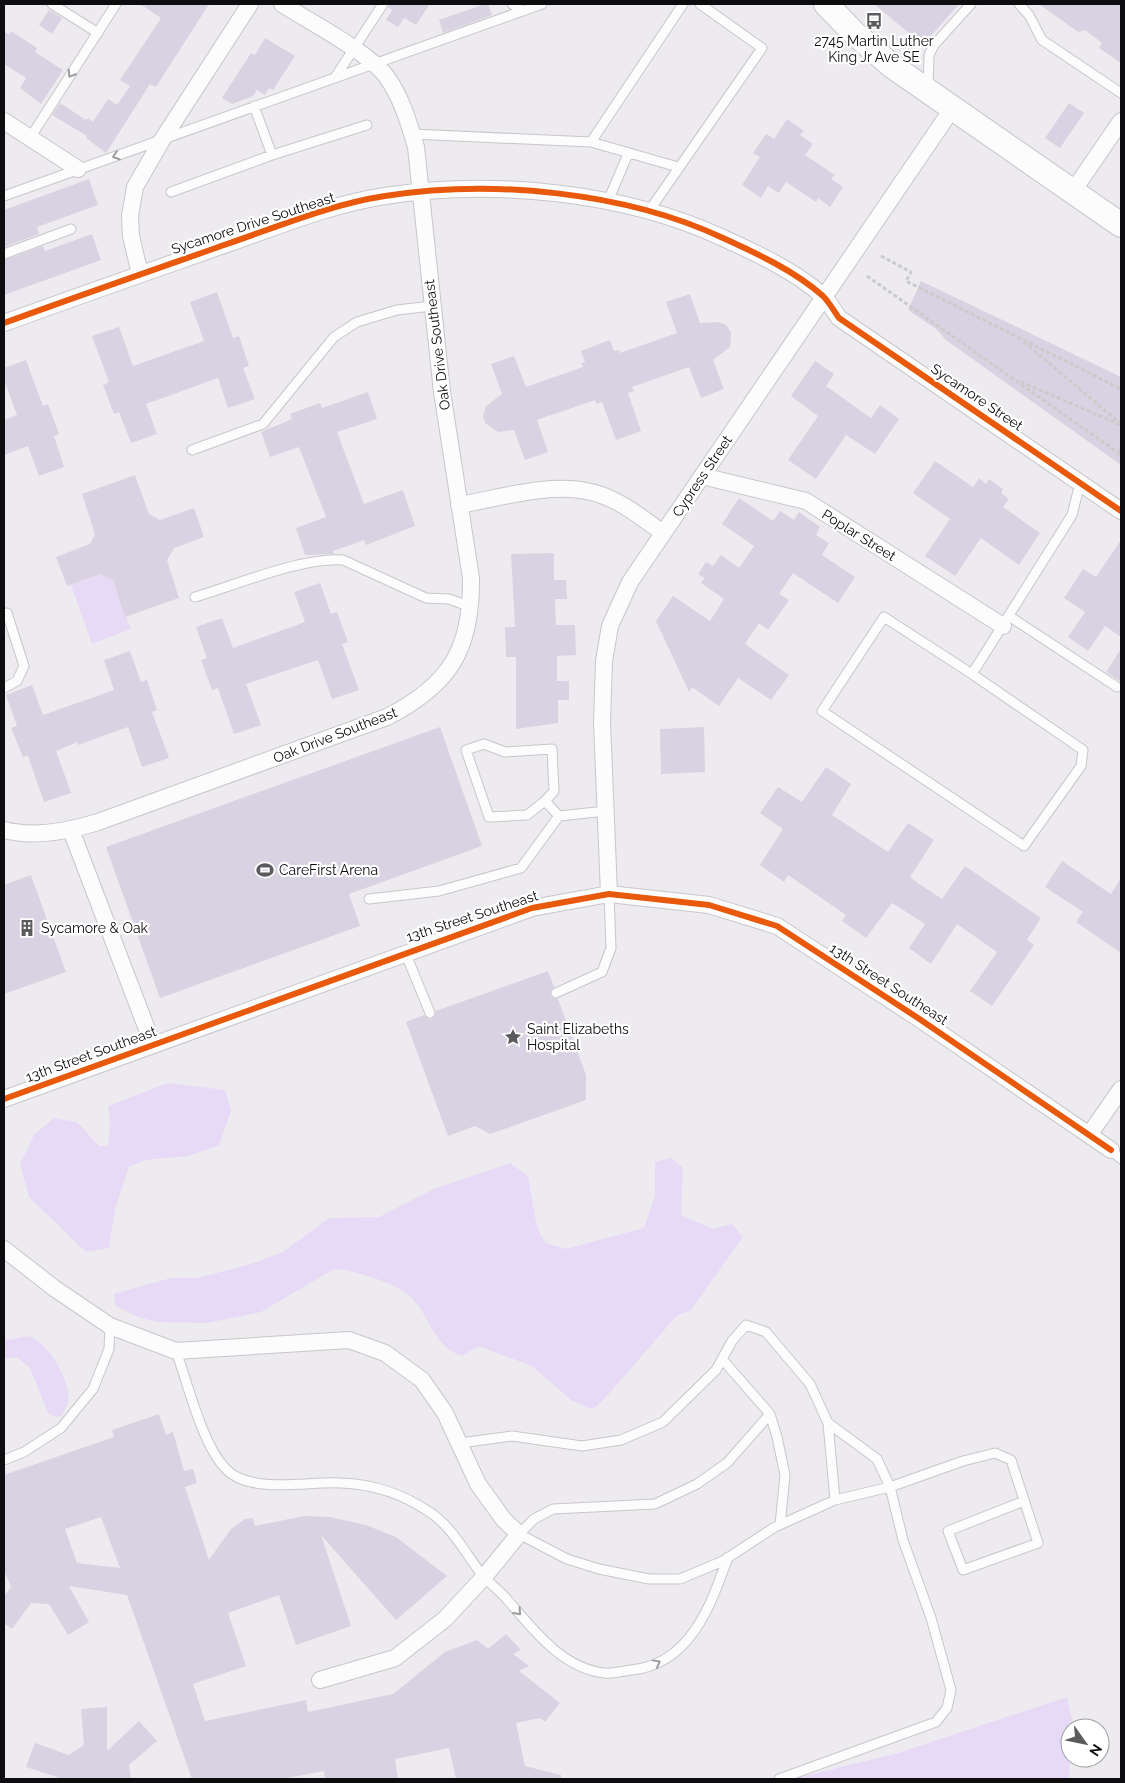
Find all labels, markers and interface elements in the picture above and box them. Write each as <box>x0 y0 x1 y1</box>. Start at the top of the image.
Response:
bus stop icon: 2745 Martin Luther King Jr Ave SE <box>864 11 884 31</box>
place label: 2745 Martin Luther King Jr Ave SE <box>814 33 934 65</box>
one-way arrow <box>68 68 77 78</box>
one-way arrow <box>113 150 121 160</box>
street label: Sycamore Drive Southeast <box>169 189 337 257</box>
street label: Oak Drive Southeast <box>421 279 453 411</box>
street label: Sycamore Street <box>928 360 1026 434</box>
street label: Cypress Street <box>669 432 735 520</box>
street label: Poplar Street <box>819 506 899 564</box>
street label: Oak Drive Southeast <box>271 704 399 766</box>
sports icon: CareFirst Arena <box>255 860 275 880</box>
place label: CareFirst Arena <box>279 862 378 878</box>
street label: 13th Street Southeast <box>404 887 540 945</box>
building icon: Sycamore & Oak <box>17 918 37 938</box>
place label: Sycamore & Oak <box>41 920 149 936</box>
street label: 13th Street Southeast <box>827 940 951 1028</box>
place label: Saint Elizabeths Hospital <box>527 1021 629 1053</box>
street label: 13th Street Southeast <box>24 1023 159 1085</box>
place icon: Saint Elizabeths Hospital <box>503 1027 523 1047</box>
one-way arrow <box>512 1606 521 1615</box>
one-way arrow <box>651 1659 660 1669</box>
north arrow <box>1060 1718 1110 1768</box>
text: N <box>1086 1741 1106 1759</box>

